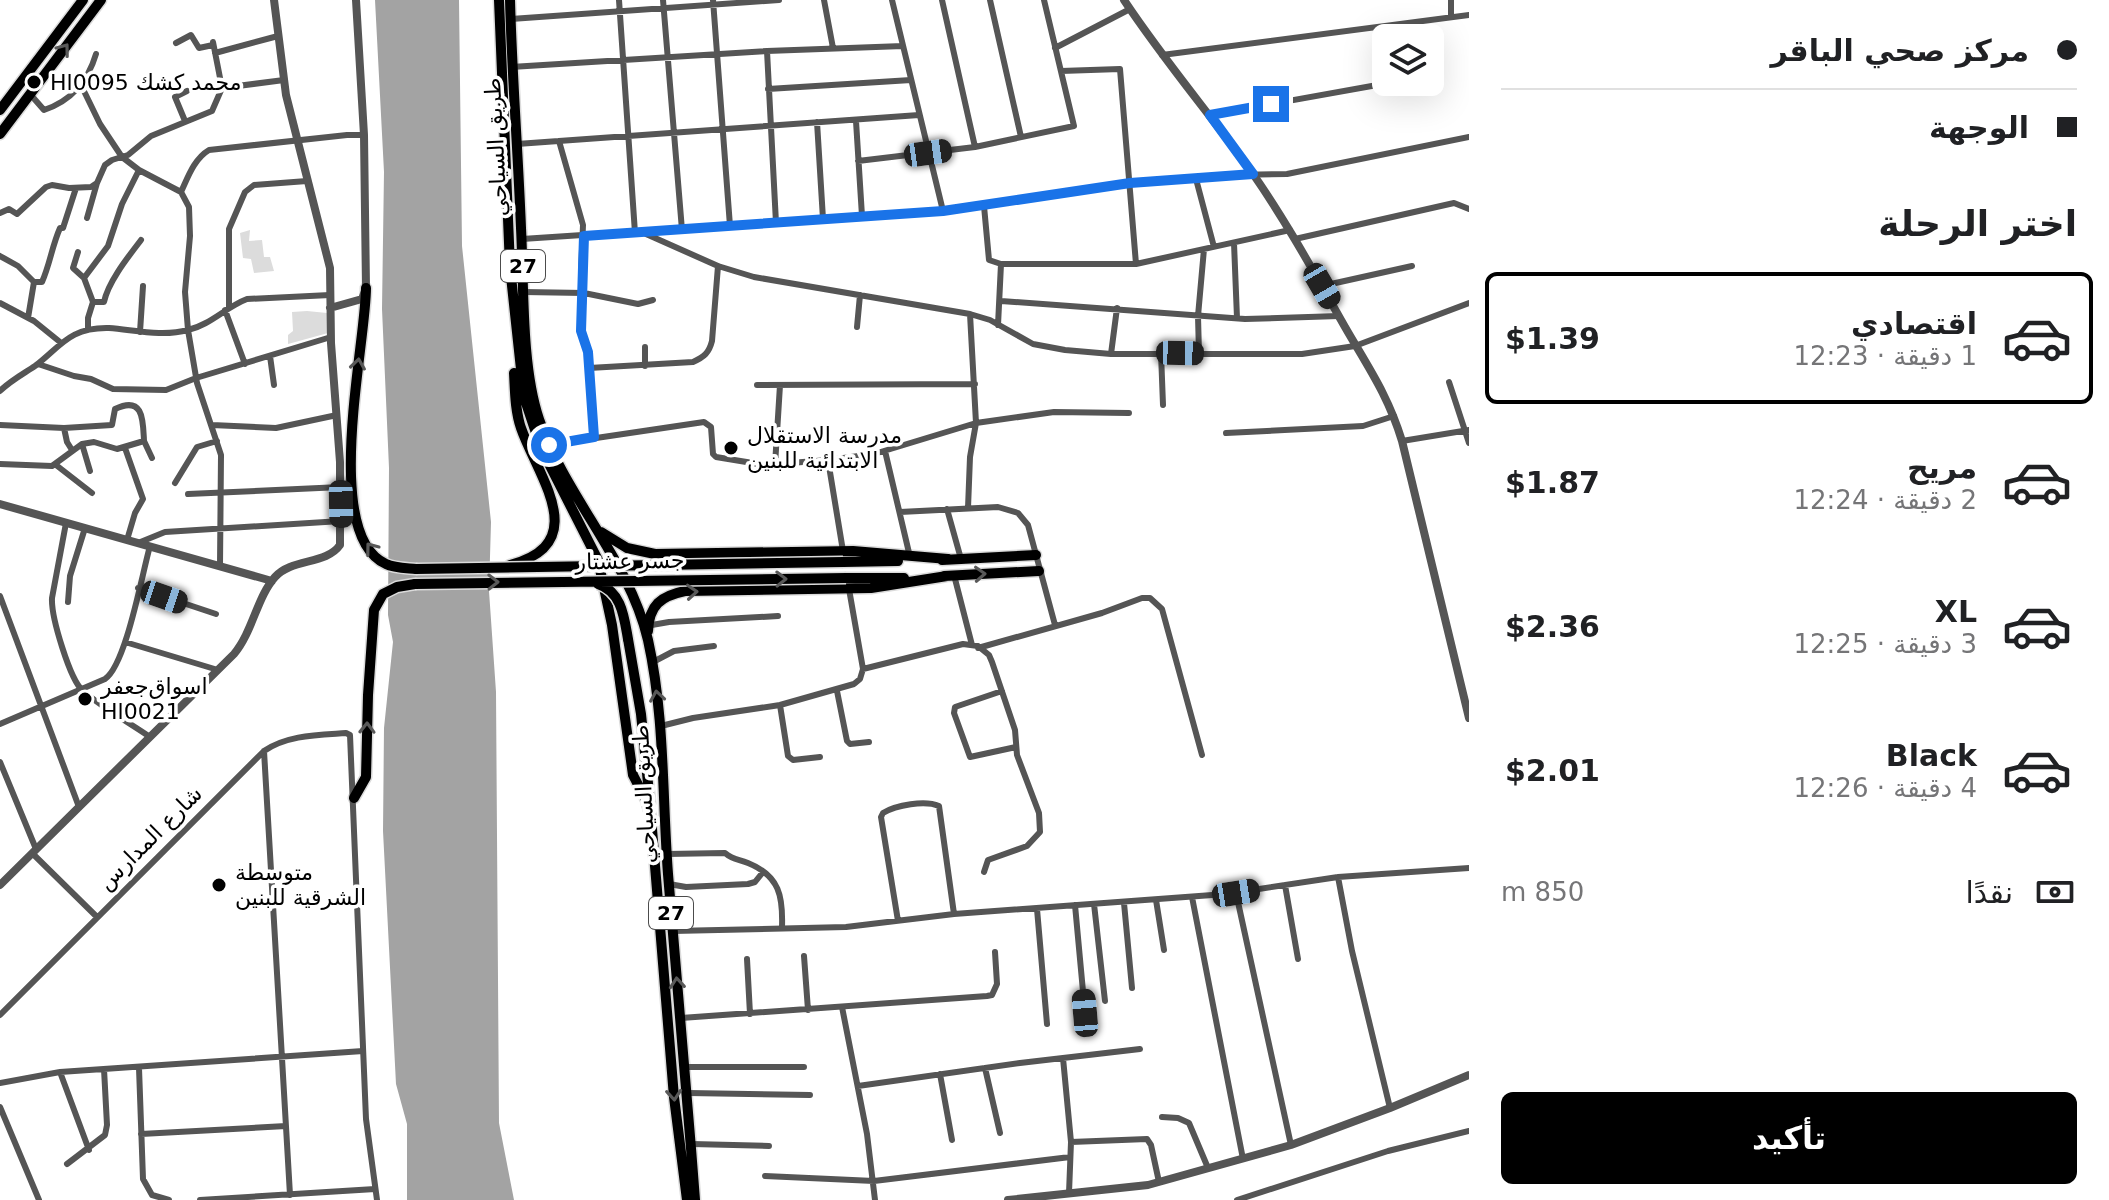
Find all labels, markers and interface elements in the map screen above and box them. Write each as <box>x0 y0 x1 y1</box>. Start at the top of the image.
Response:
map controls <box>1372 24 1444 96</box>
button: layers <box>1372 24 1444 96</box>
text: مركز صحي الباقر <box>1770 33 2029 68</box>
one-way arrow <box>54 43 68 58</box>
place label: Hl0095 محمد كشك <box>50 70 242 95</box>
marker: Hl0095 محمد كشك <box>25 73 43 91</box>
street label: طريق السياحي <box>480 77 513 217</box>
route end <box>1253 86 1289 122</box>
text: الوجهة <box>1929 110 2029 145</box>
car <box>903 138 953 168</box>
text: اختر الرحلة <box>1878 203 2077 244</box>
road number: 27 <box>501 250 545 282</box>
car <box>1300 259 1344 313</box>
icon: car <box>2001 302 2073 374</box>
text: اقتصادي <box>1851 306 1977 341</box>
text: $1.39 <box>1505 321 1600 356</box>
car <box>1156 341 1204 365</box>
text: 1 دقيقة · 12:23 <box>1794 341 1977 371</box>
one-way arrow <box>349 357 366 371</box>
place label: مدرسة الاستقلال الابتدائية للبنين <box>747 423 902 473</box>
route start <box>531 427 567 463</box>
marker: مدرسة الاستقلال الابتدائية للبنين <box>722 439 740 457</box>
icon: car <box>2001 446 2073 518</box>
text: مريح <box>1907 450 1977 485</box>
text: $1.87 <box>1505 465 1600 500</box>
car <box>329 480 353 528</box>
text: 2 دقيقة · 12:24 <box>1794 485 1977 515</box>
one-way arrow <box>366 542 381 557</box>
street label: جسر عشتار <box>574 548 685 574</box>
one-way arrow <box>974 566 987 583</box>
one-way arrow <box>775 570 788 588</box>
one-way arrow <box>487 574 500 591</box>
car <box>137 578 191 616</box>
one-way arrow <box>686 584 699 601</box>
icon: car <box>2001 590 2073 662</box>
text: XL <box>1935 594 1977 629</box>
text: $2.36 <box>1505 609 1600 644</box>
text: 3 دقيقة · 12:25 <box>1794 629 1977 659</box>
place label: اسواق‌جعفر Hl0021 <box>100 674 208 724</box>
one-way arrow <box>649 689 666 703</box>
marker: اسواق‌جعفر Hl0021 <box>76 690 94 708</box>
one-way arrow <box>359 721 376 734</box>
street label: طريق السياحي <box>628 724 661 864</box>
icon: car <box>2001 734 2073 806</box>
text: Black <box>1886 738 1977 773</box>
text: $2.01 <box>1505 753 1600 788</box>
text: 4 دقيقة · 12:26 <box>1794 773 1977 803</box>
street label: شارع المدارس <box>93 781 208 896</box>
place label: متوسطة الشرقية للبنين <box>235 860 366 910</box>
icon: cash <box>2033 870 2077 914</box>
text: نقدًا <box>1965 875 2013 910</box>
marker: متوسطة الشرقية للبنين <box>210 876 228 894</box>
car <box>1210 877 1262 909</box>
text: 850 m <box>1501 877 1584 907</box>
road number: 27 <box>649 897 693 929</box>
one-way arrow <box>669 976 686 989</box>
car <box>1071 988 1099 1038</box>
one-way arrow <box>666 1089 683 1102</box>
button: تأكيد <box>1501 1092 2077 1184</box>

